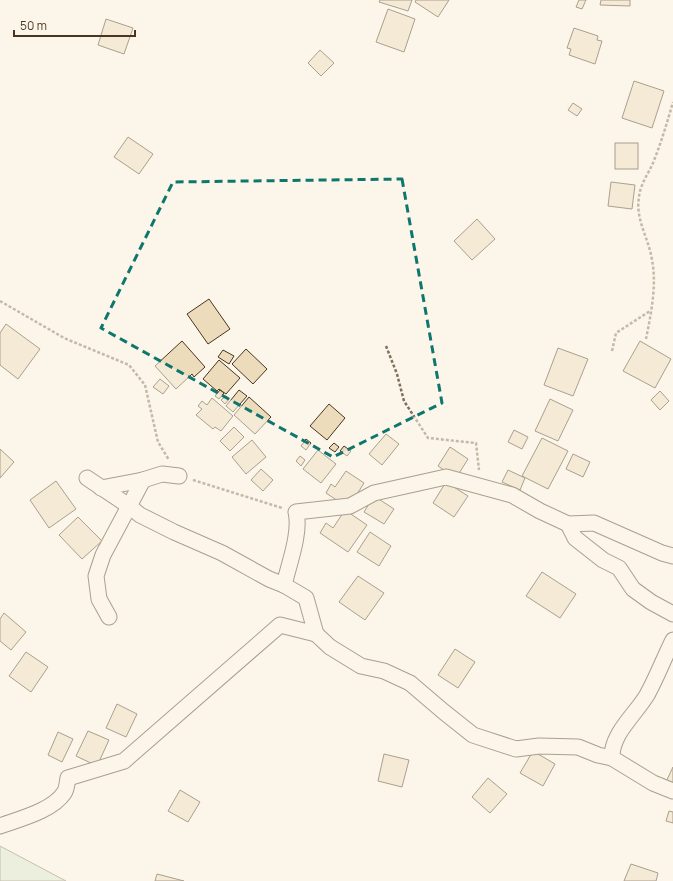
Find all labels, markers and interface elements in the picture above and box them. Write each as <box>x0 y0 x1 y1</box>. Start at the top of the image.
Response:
scale bar <box>14 12 135 38</box>
text: 50 m <box>20 17 47 34</box>

